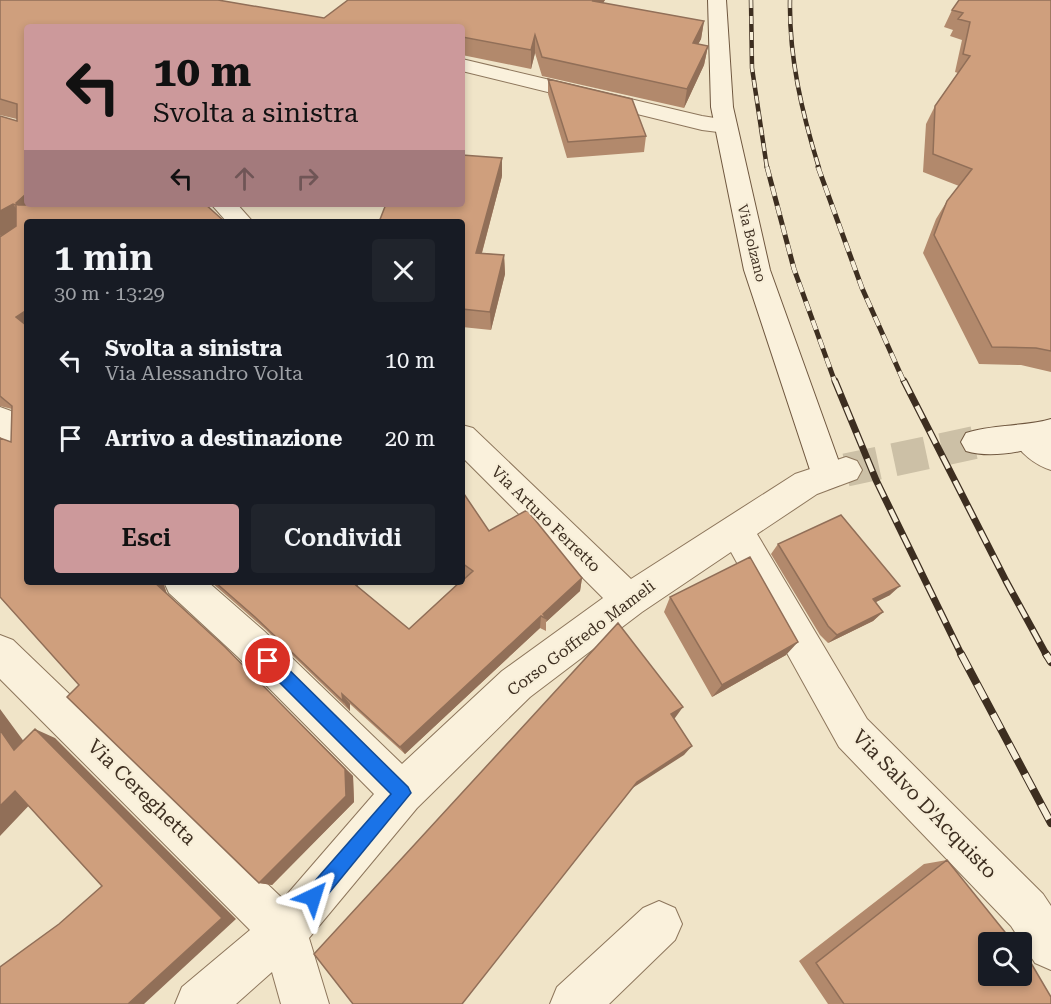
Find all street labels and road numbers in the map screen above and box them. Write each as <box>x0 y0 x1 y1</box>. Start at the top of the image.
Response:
street label: Via Bolzano <box>735 202 769 284</box>
street label: Via Arturo Ferretto <box>487 462 605 576</box>
street label: Corso Goffredo Mameli <box>503 576 659 700</box>
street label: Via Salvo D'Acquisto <box>848 725 1002 883</box>
street label: Via Cereghetta <box>83 734 201 850</box>

